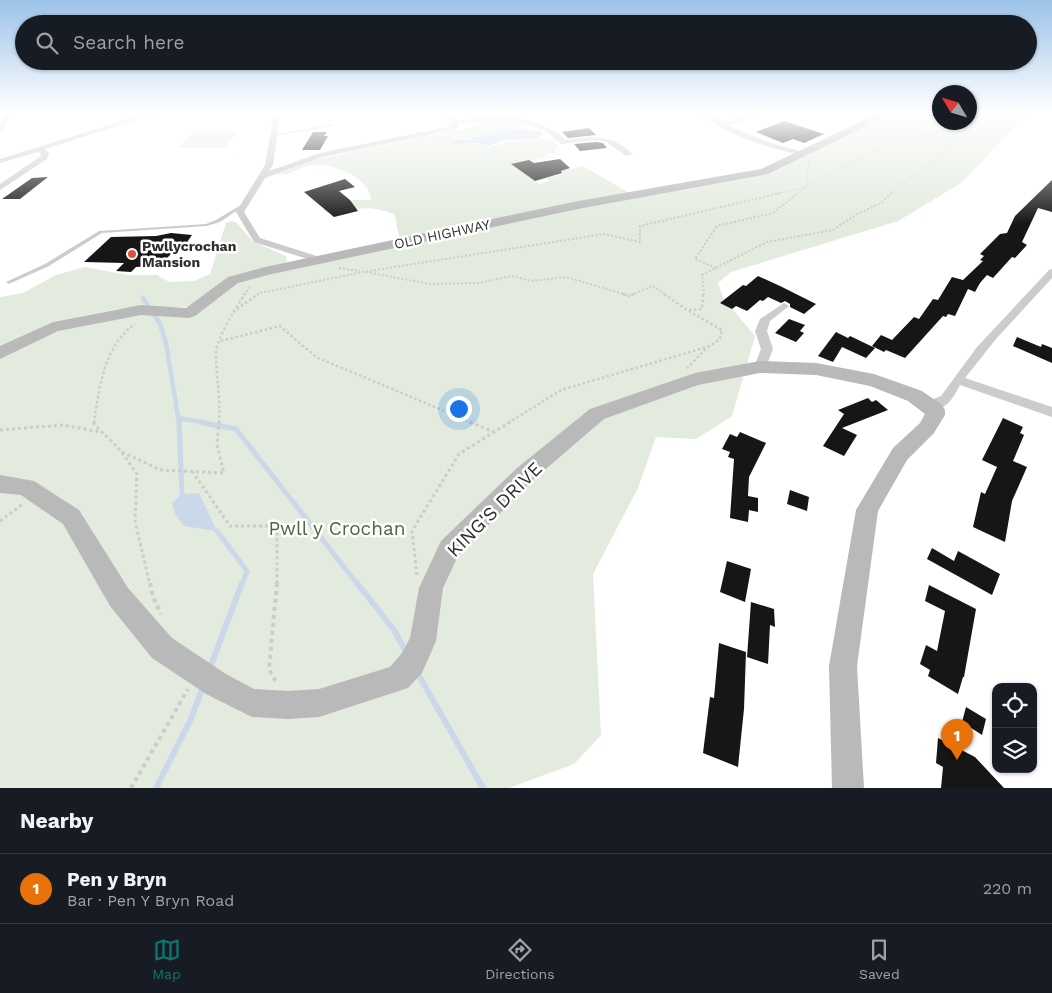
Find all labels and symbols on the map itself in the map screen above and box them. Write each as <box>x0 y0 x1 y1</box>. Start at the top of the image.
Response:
north arrow <box>932 85 977 130</box>
street label: OLD HIGHWAY <box>393 216 491 252</box>
place label: Pwllycrochan Mansion <box>142 238 236 270</box>
marker: Pwllycrochan Mansion <box>126 248 138 260</box>
your location <box>446 396 472 422</box>
street label: KING'S DRIVE <box>442 457 547 562</box>
park label: Pwll y Crochan <box>268 517 406 540</box>
pin: 1 <box>941 719 973 760</box>

